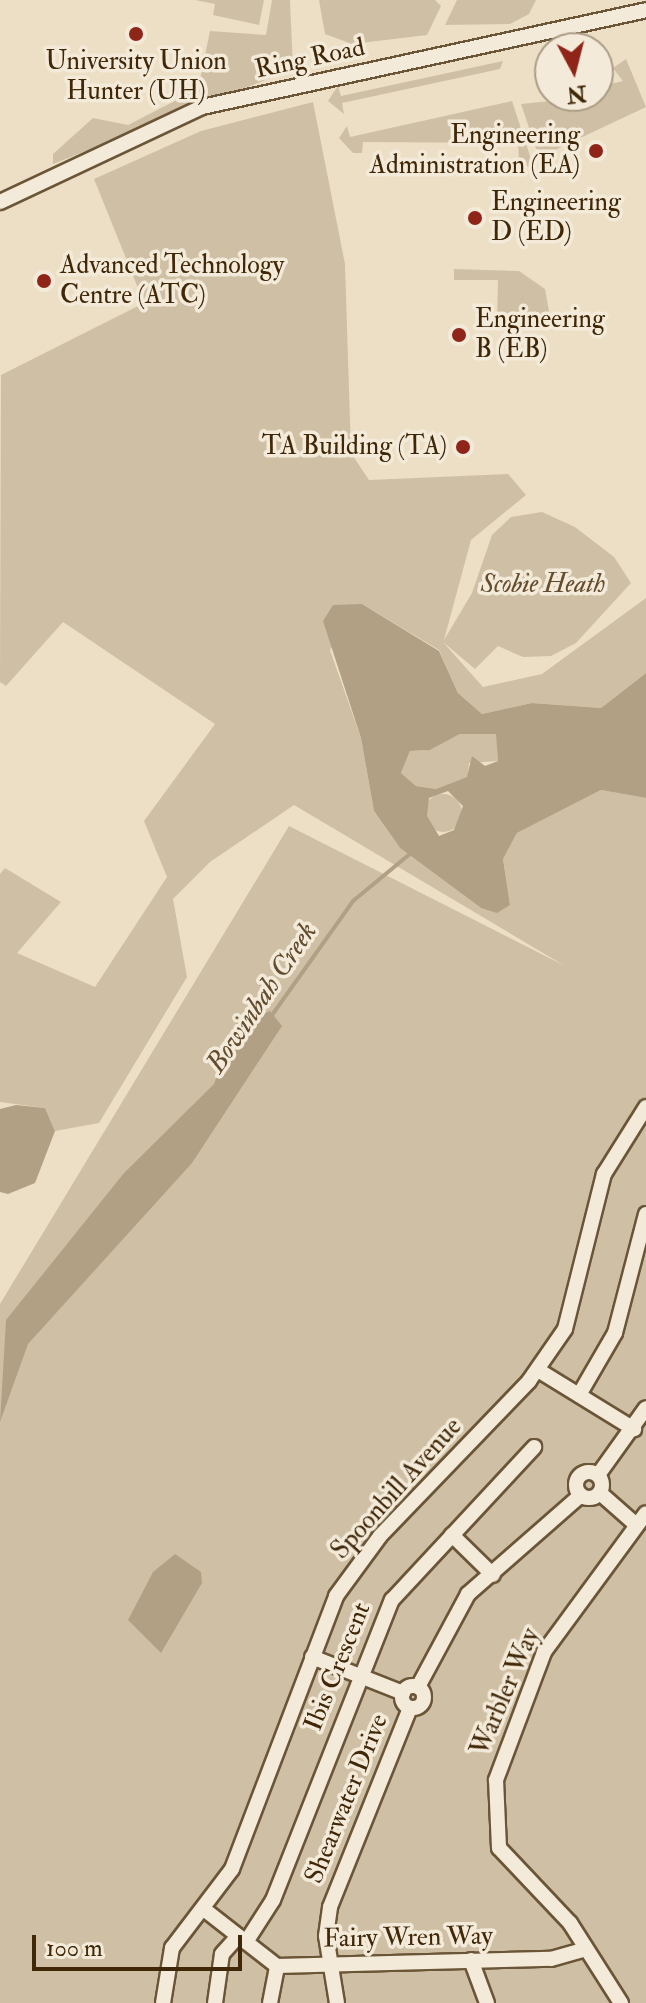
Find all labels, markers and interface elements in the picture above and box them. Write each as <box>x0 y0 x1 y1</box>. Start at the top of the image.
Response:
marker: University Union Hunter (UH) <box>127 25 145 43</box>
street label: Ring Road <box>252 32 368 86</box>
north arrow <box>534 32 614 112</box>
place label: University Union Hunter (UH) <box>45 46 227 108</box>
text: N <box>565 79 588 109</box>
place label: Engineering Administration (EA) <box>370 120 580 182</box>
marker: Engineering Administration (EA) <box>587 142 605 160</box>
place label: Engineering D (ED) <box>491 187 621 248</box>
marker: Engineering D (ED) <box>466 209 484 227</box>
place label: Advanced Technology Centre (ATC) <box>60 250 284 312</box>
marker: Advanced Technology Centre (ATC) <box>35 272 53 290</box>
place label: Engineering B (EB) <box>475 304 605 366</box>
marker: Engineering B (EB) <box>450 326 468 344</box>
place label: TA Building (TA) <box>262 431 447 463</box>
marker: TA Building (TA) <box>454 438 472 456</box>
park label: Scobie Heath <box>481 569 605 601</box>
water label: Bowinbah Creek <box>199 916 325 1080</box>
street label: Spoonbill Avenue <box>325 1412 469 1566</box>
street label: Ibis Crescent <box>298 1598 378 1736</box>
street label: Warbler Way <box>465 1623 547 1761</box>
street label: Shearwater Drive <box>299 1710 395 1888</box>
scale bar <box>36 1919 246 1969</box>
street label: Fairy Wren Way <box>323 1921 493 1955</box>
text: 100 m <box>46 1933 103 1964</box>

